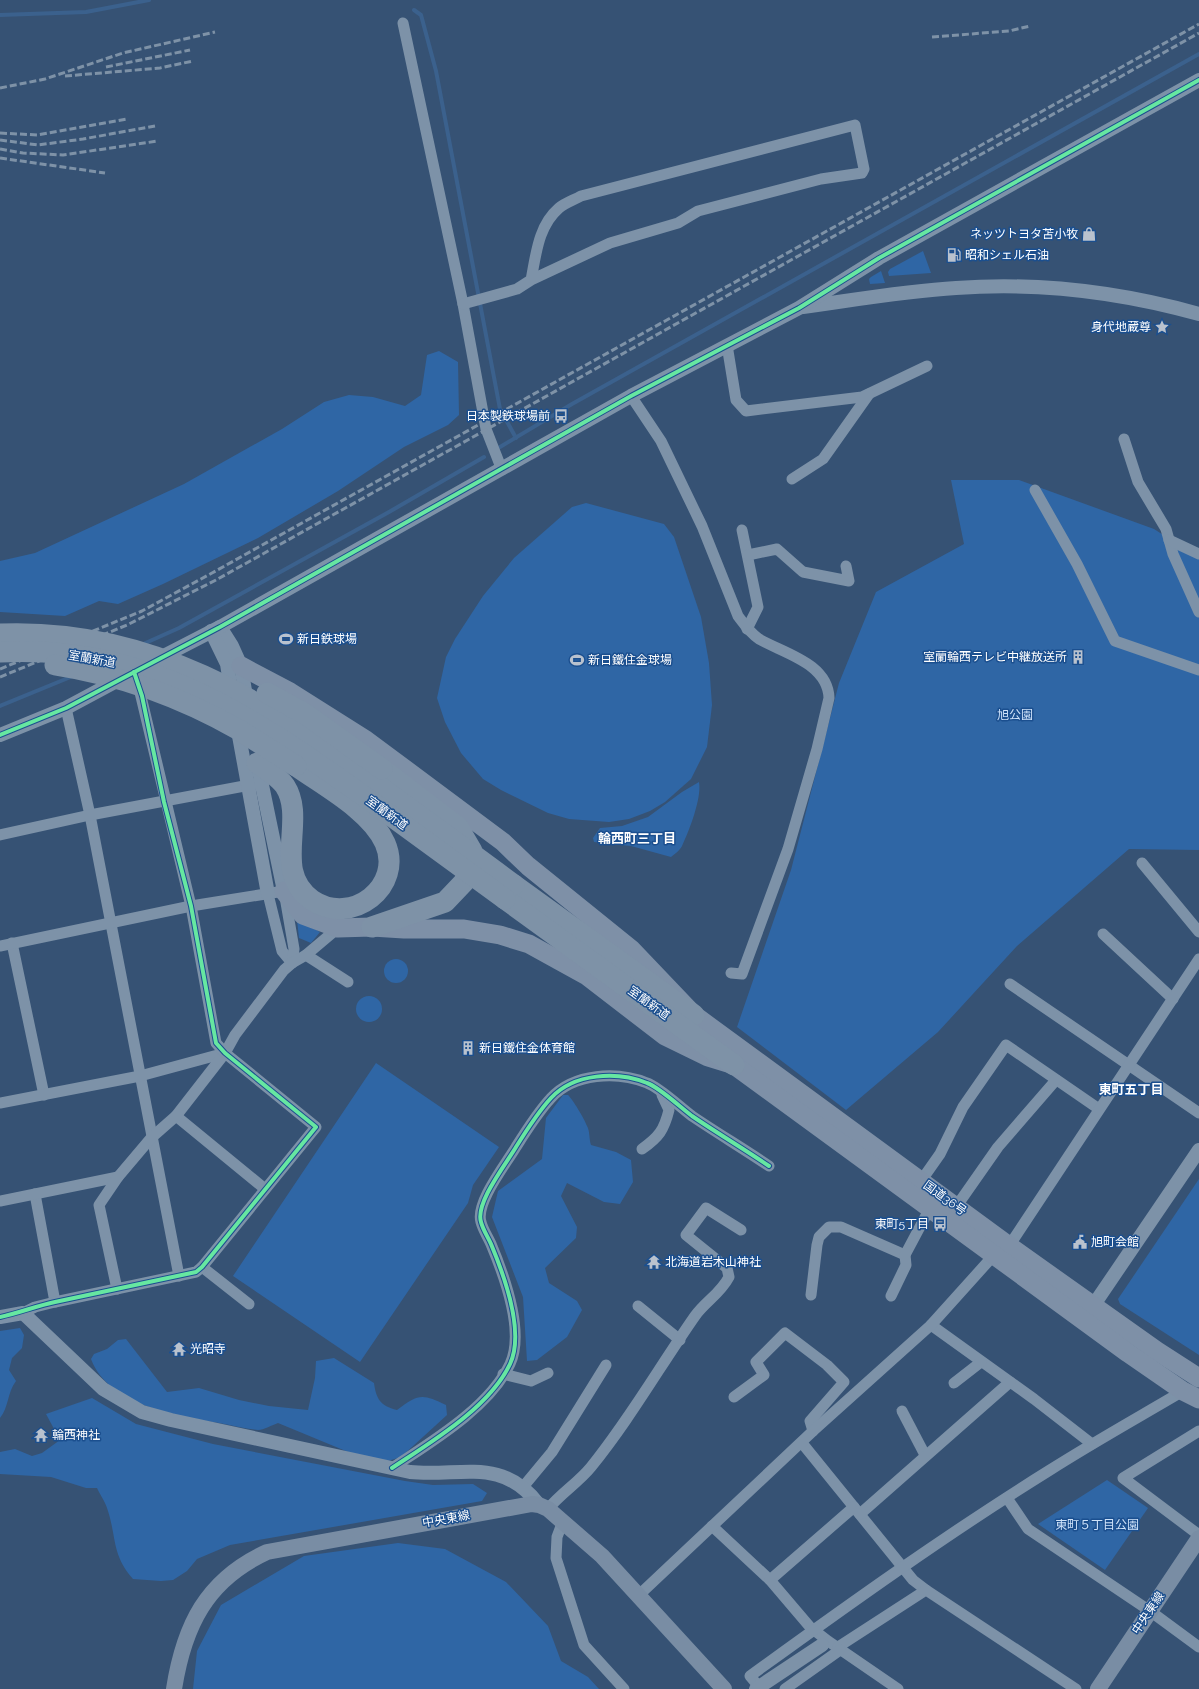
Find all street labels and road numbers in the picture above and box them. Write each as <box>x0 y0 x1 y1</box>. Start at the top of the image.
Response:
street label: 室蘭新道 <box>67 648 117 670</box>
street label: 室蘭新道 <box>363 793 411 833</box>
street label: 室蘭新道 <box>625 983 673 1023</box>
street label: 国道36号 <box>921 1178 969 1218</box>
street label: 中央東線 <box>421 1508 471 1530</box>
street label: 中央東線 <box>1129 1589 1167 1637</box>

